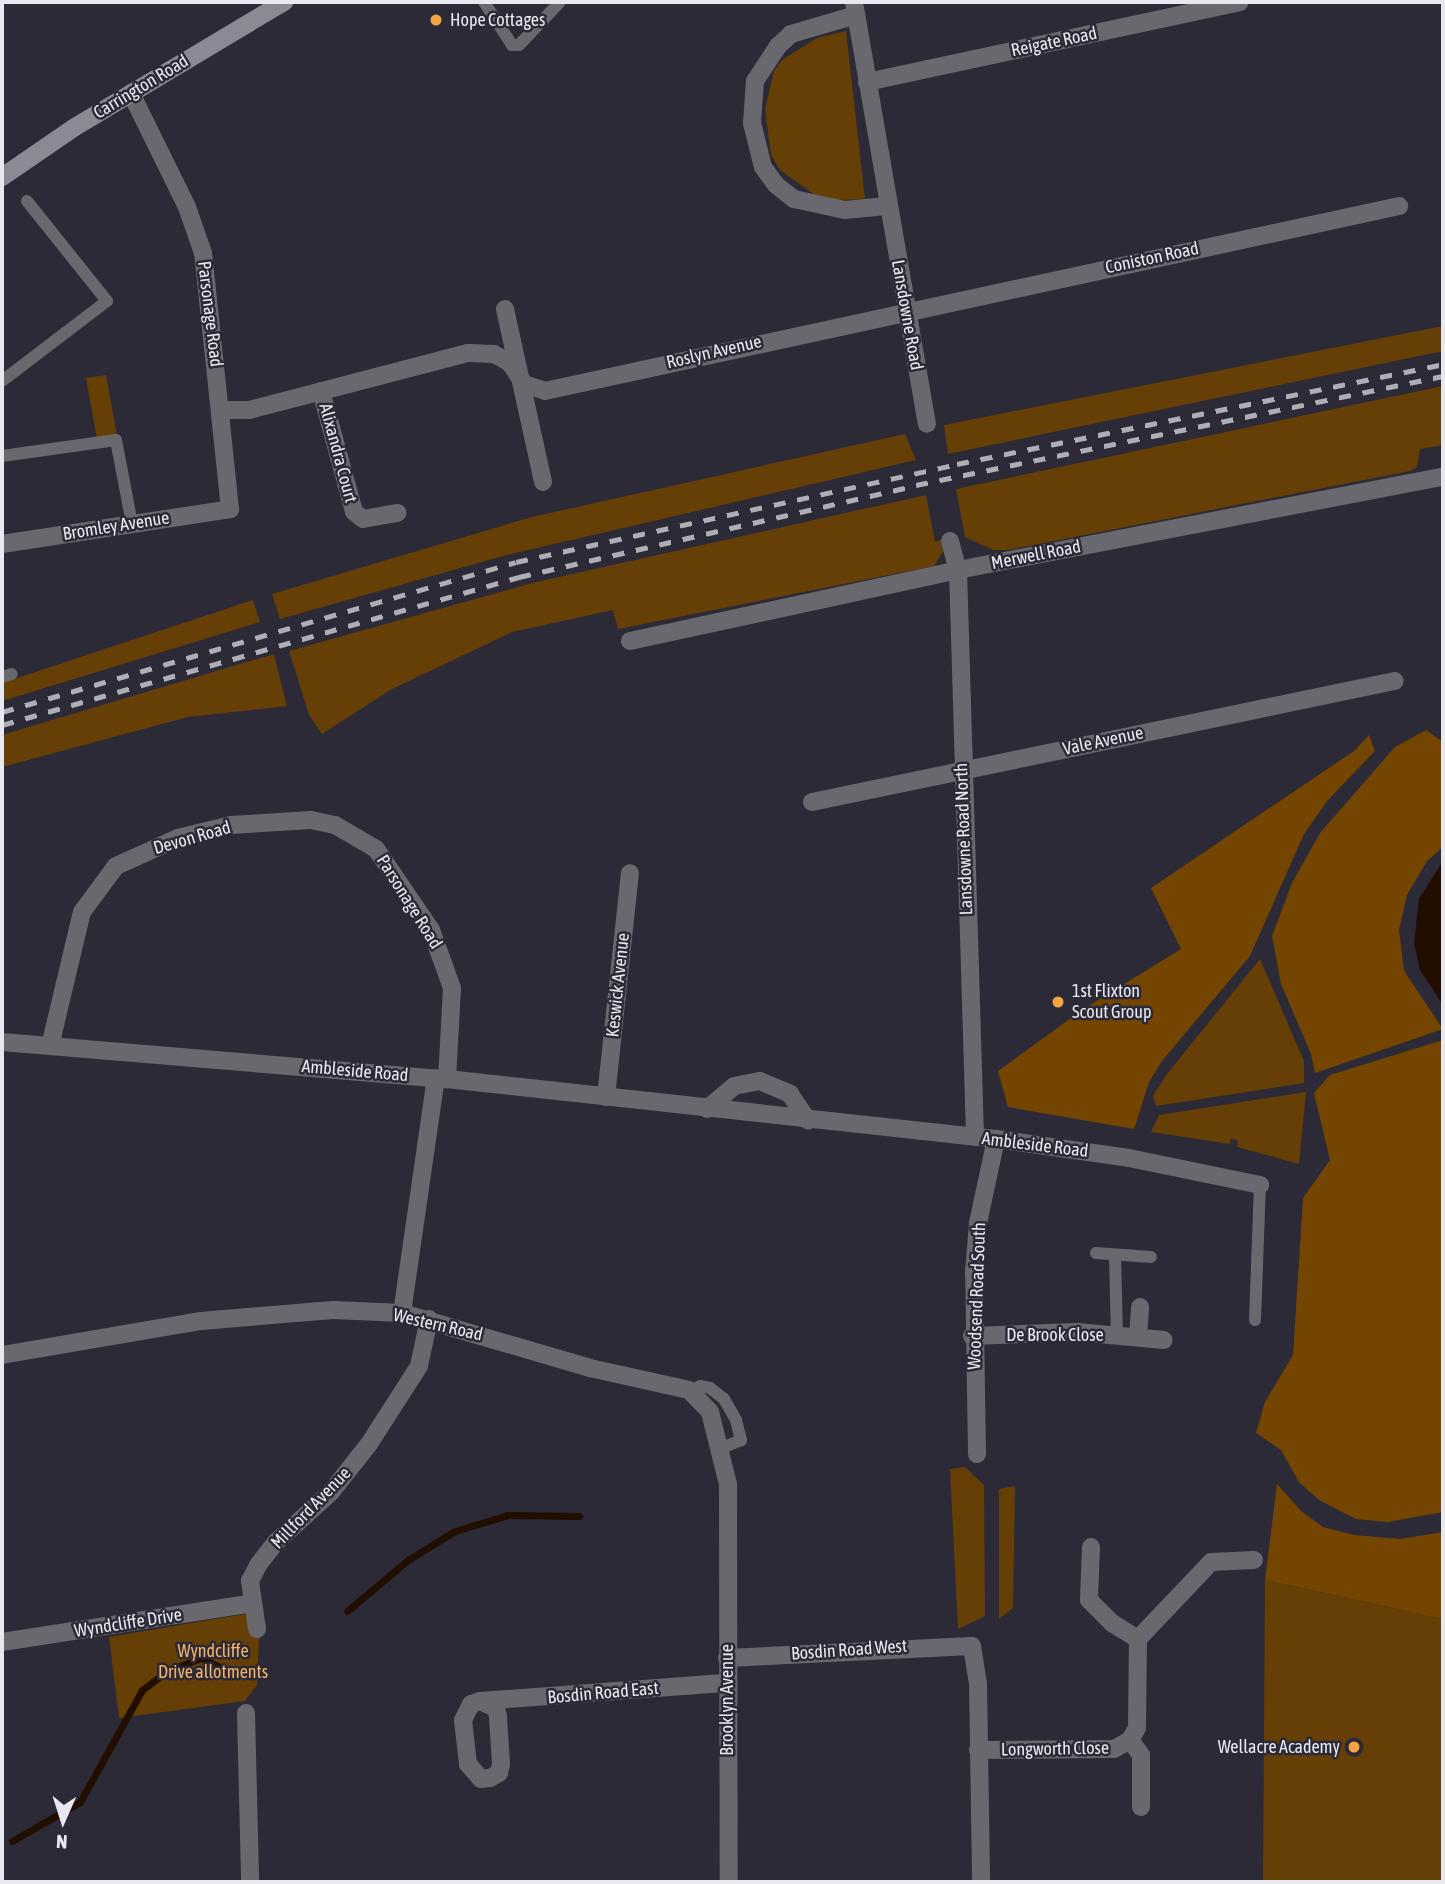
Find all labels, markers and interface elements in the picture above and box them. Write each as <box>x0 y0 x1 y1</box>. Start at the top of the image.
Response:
place label: Hope Cottages <box>450 9 545 31</box>
marker: Hope Cottages <box>428 12 444 28</box>
street label: Reigate Road <box>1009 22 1099 62</box>
street label: Carrington Road <box>90 50 192 124</box>
street label: Coniston Road <box>1103 238 1201 278</box>
street label: Lansdowne Road <box>887 258 927 372</box>
street label: Parsonage Road <box>193 260 227 368</box>
street label: Roslyn Avenue <box>664 331 764 373</box>
street label: Alixandra Court <box>314 401 362 505</box>
street label: Bromley Avenue <box>61 507 171 545</box>
street label: Merwell Road <box>989 536 1083 574</box>
street label: Vale Avenue <box>1061 722 1145 760</box>
street label: Lansdowne Road North <box>951 763 977 915</box>
street label: Devon Road <box>151 817 233 859</box>
street label: Parsonage Road <box>372 851 446 953</box>
street label: Keswick Avenue <box>602 932 634 1038</box>
place label: 1st Flixton Scout Group <box>1072 981 1152 1024</box>
marker: 1st Flixton Scout Group <box>1050 994 1066 1010</box>
street label: Ambleside Road <box>301 1056 409 1086</box>
street label: Ambleside Road <box>981 1128 1089 1162</box>
street label: Woodsend Road South <box>964 1222 990 1370</box>
street label: Western Road <box>391 1304 485 1346</box>
street label: De Brook Close <box>1006 1324 1104 1346</box>
street label: Millford Avenue <box>267 1463 355 1553</box>
street label: Wyndcliffe Drive <box>73 1604 183 1642</box>
street label: Bosdin Road West <box>790 1635 908 1665</box>
park label: Wyndcliffe Drive allotments <box>158 1641 268 1684</box>
street label: Brooklyn Avenue <box>716 1644 738 1756</box>
street label: Bosdin Road East <box>546 1677 660 1709</box>
place label: Wellacre Academy <box>1218 1736 1340 1758</box>
street label: Longworth Close <box>1001 1737 1109 1761</box>
marker: Wellacre Academy <box>1346 1739 1362 1755</box>
north arrow <box>28 1786 98 1856</box>
text: N <box>56 1831 68 1853</box>

